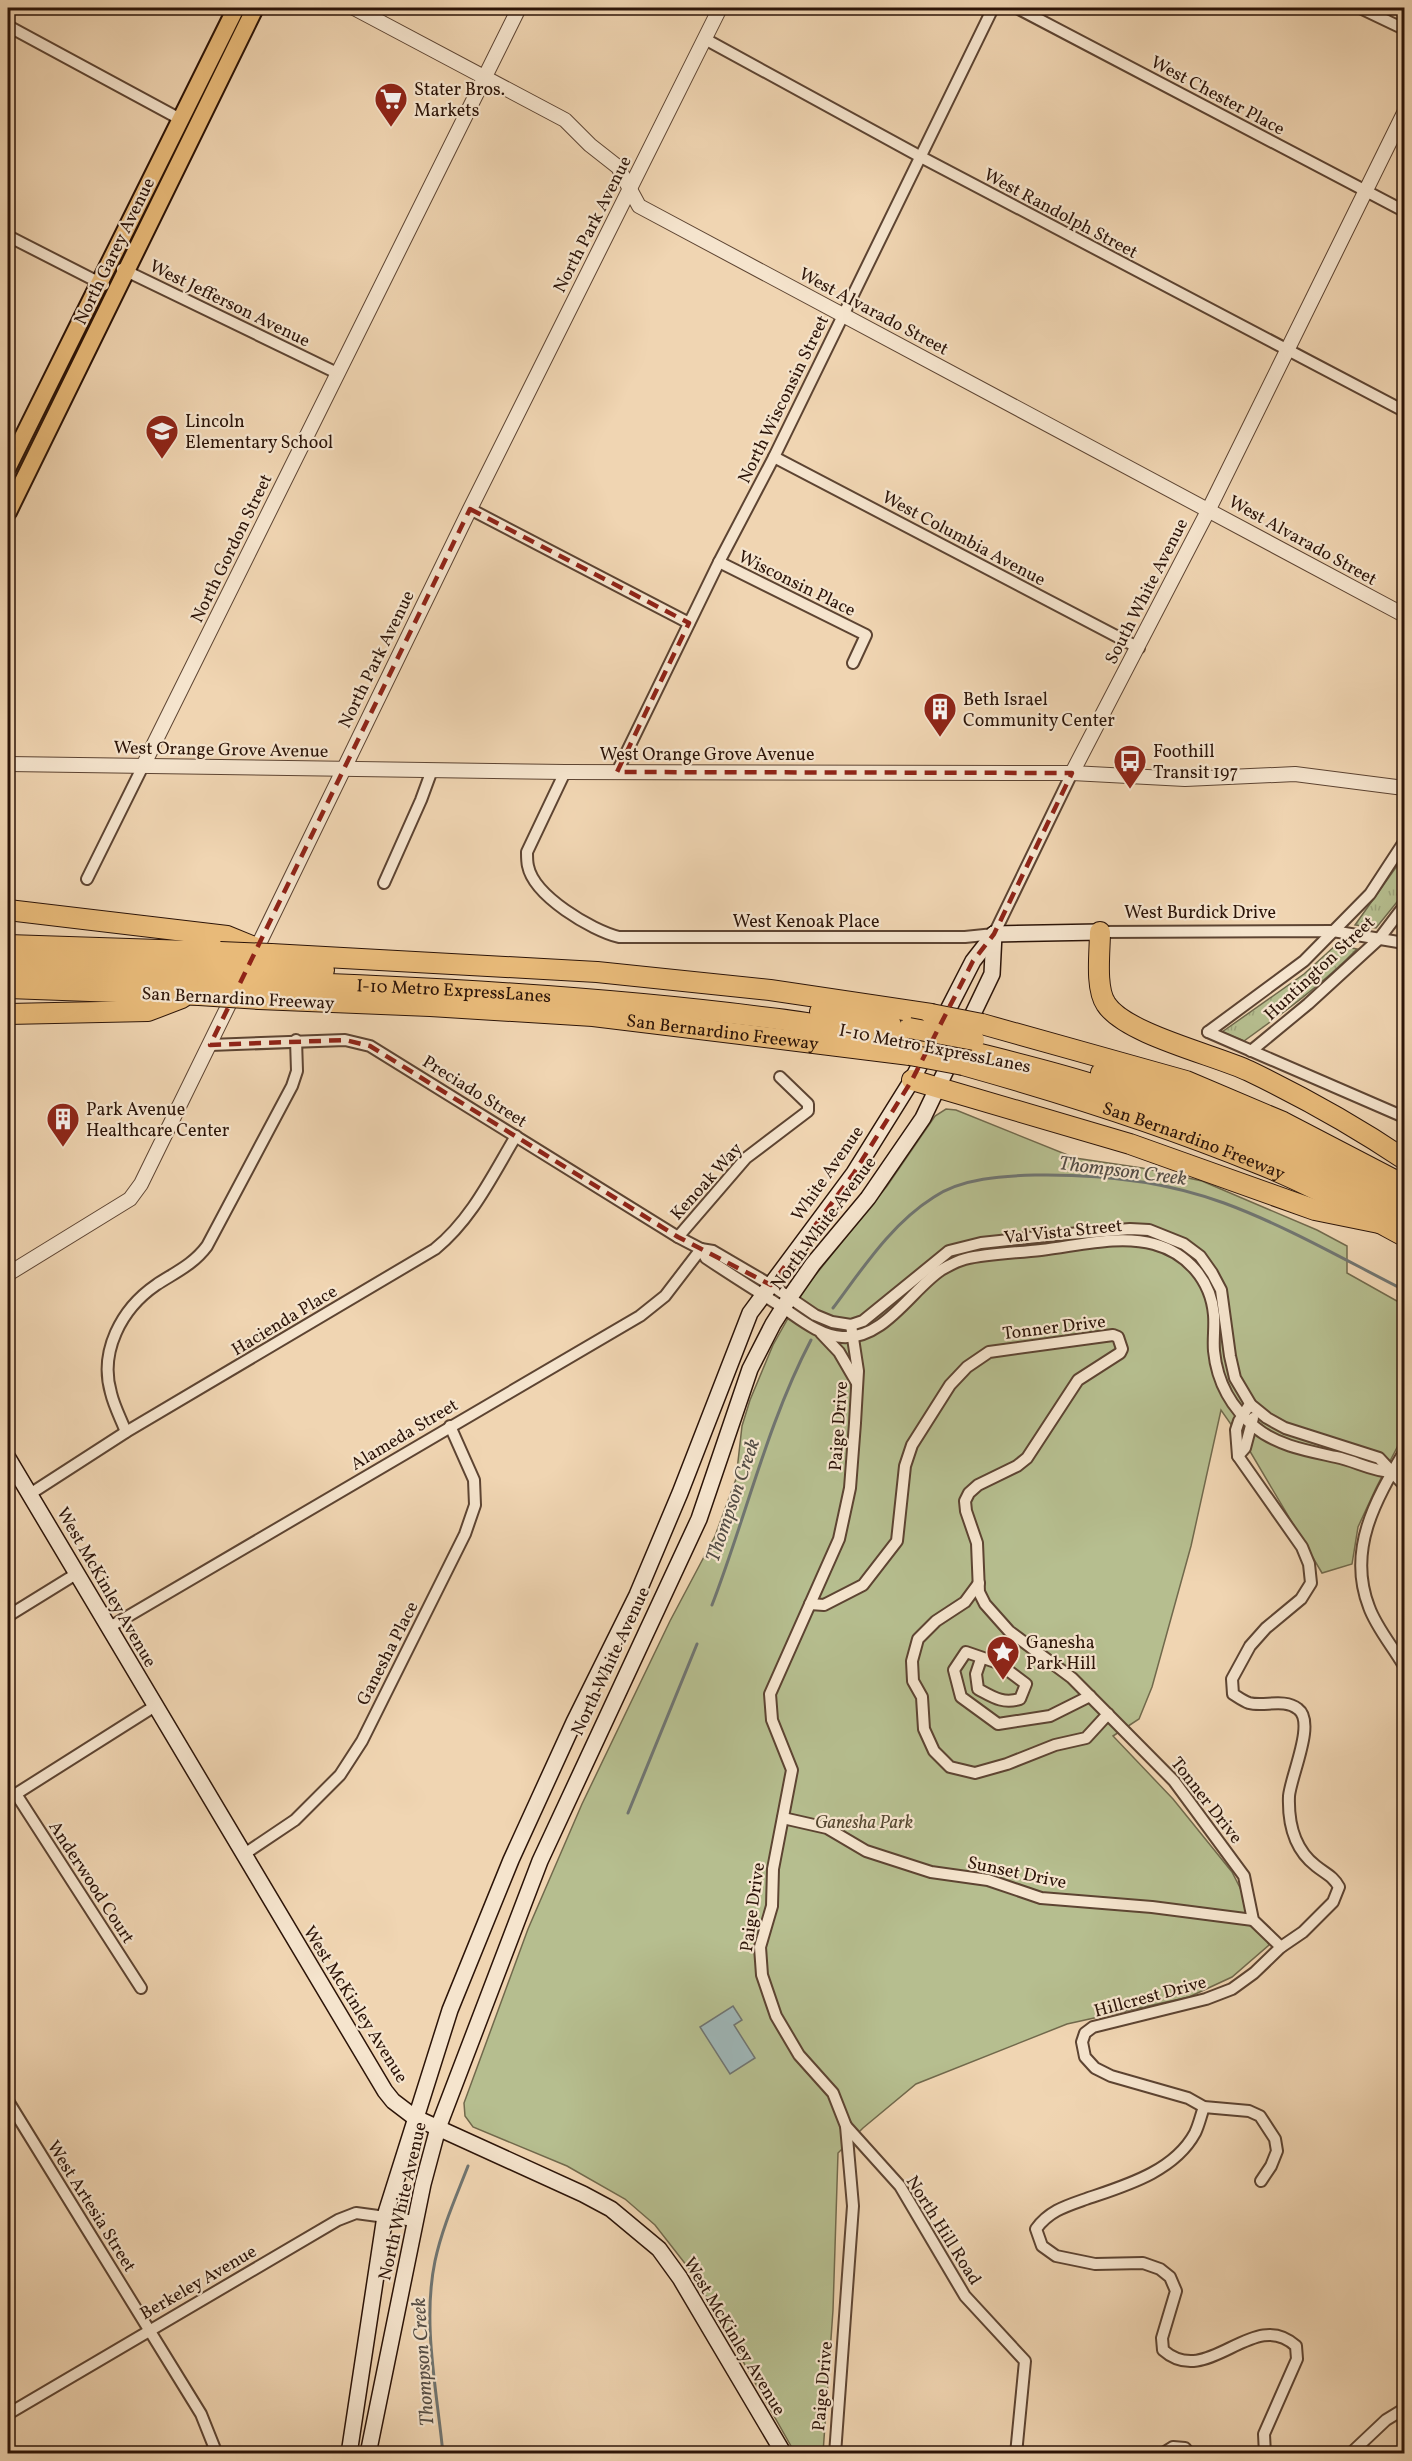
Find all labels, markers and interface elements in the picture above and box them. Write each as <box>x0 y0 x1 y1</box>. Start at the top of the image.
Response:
street label: West Chester Place <box>1146 50 1289 142</box>
place label: Stater Bros. Markets <box>414 78 505 124</box>
supermarket icon: Stater Bros. Markets <box>373 81 409 128</box>
street label: North Park Avenue <box>548 152 639 297</box>
street label: West Randolph Street <box>979 163 1142 266</box>
street label: North Garey Avenue <box>69 174 162 329</box>
street label: West Jefferson Avenue <box>145 255 314 354</box>
street label: West Alvarado Street <box>794 262 953 362</box>
street label: North Wisconsin Street <box>733 311 836 488</box>
place label: Lincoln Elementary School <box>185 410 333 456</box>
school or university icon: Lincoln Elementary School <box>144 413 180 460</box>
street label: North Gordon Street <box>185 470 279 627</box>
street label: West Columbia Avenue <box>877 486 1050 593</box>
street label: West Alvarado Street <box>1223 490 1381 593</box>
street label: South White Avenue <box>1100 514 1195 669</box>
street label: Wisconsin Place <box>733 545 859 624</box>
street label: North Park Avenue <box>333 587 422 733</box>
place label: Beth Israel Community Center <box>963 688 1115 734</box>
building icon: Beth Israel Community Center <box>922 691 958 738</box>
street label: West Orange Grove Avenue <box>113 736 329 765</box>
place label: Foothill Transit 197 <box>1153 740 1238 786</box>
street label: West Orange Grove Avenue <box>600 743 814 768</box>
bus stop icon: Foothill Transit 197 <box>1112 743 1148 790</box>
street label: West Burdick Drive <box>1124 901 1276 926</box>
street label: West Kenoak Place <box>733 910 879 935</box>
street label: Huntington Street <box>1259 911 1381 1027</box>
street label: I-10 Metro ExpressLanes <box>356 974 552 1010</box>
street label: San Bernardino Freeway <box>141 982 335 1017</box>
street label: San Bernardino Freeway <box>625 1009 820 1058</box>
street label: I-10 Metro ExpressLanes <box>837 1019 1033 1080</box>
street label: Preciado Street <box>417 1050 531 1135</box>
street label: San Bernardino Freeway <box>1099 1097 1289 1187</box>
place label: Park Avenue Healthcare Center <box>86 1098 230 1144</box>
building icon: Park Avenue Healthcare Center <box>45 1101 81 1148</box>
street label: White Avenue <box>786 1121 870 1227</box>
street label: Kenoak Way <box>665 1137 749 1226</box>
water label: Thompson Creek <box>1057 1150 1188 1194</box>
street label: North White Avenue <box>766 1152 883 1296</box>
street label: Val Vista Street <box>1003 1214 1124 1251</box>
street label: Hacienda Place <box>227 1280 342 1363</box>
street label: Tonner Drive <box>1001 1310 1107 1347</box>
street label: Paige Drive <box>824 1380 855 1472</box>
street label: Alameda Street <box>346 1393 463 1477</box>
water label: Thompson Creek <box>700 1435 768 1566</box>
street label: West McKinley Avenue <box>50 1503 162 1672</box>
street label: North White Avenue <box>566 1583 657 1740</box>
street label: Ganesha Place <box>351 1597 425 1710</box>
place label: Ganesha Park Hill <box>1026 1631 1096 1677</box>
place icon: Ganesha Park Hill <box>985 1634 1021 1681</box>
street label: Tonner Drive <box>1164 1752 1248 1850</box>
park label: Ganesha Park <box>815 1811 913 1836</box>
street label: Anderwood Court <box>42 1817 140 1949</box>
street label: Sunset Drive <box>965 1851 1069 1896</box>
street label: Paige Drive <box>735 1861 772 1954</box>
street label: West McKinley Avenue <box>296 1921 413 2088</box>
street label: Hillcrest Drive <box>1091 1970 1209 2024</box>
street label: North White Avenue <box>373 2120 434 2283</box>
street label: West Artesia Street <box>40 2136 141 2277</box>
street label: North Hill Road <box>899 2171 986 2290</box>
street label: Berkeley Avenue <box>136 2240 262 2327</box>
street label: West McKinley Avenue <box>676 2253 791 2421</box>
water label: Thompson Creek <box>406 2297 442 2427</box>
street label: Paige Drive <box>807 2340 840 2432</box>

